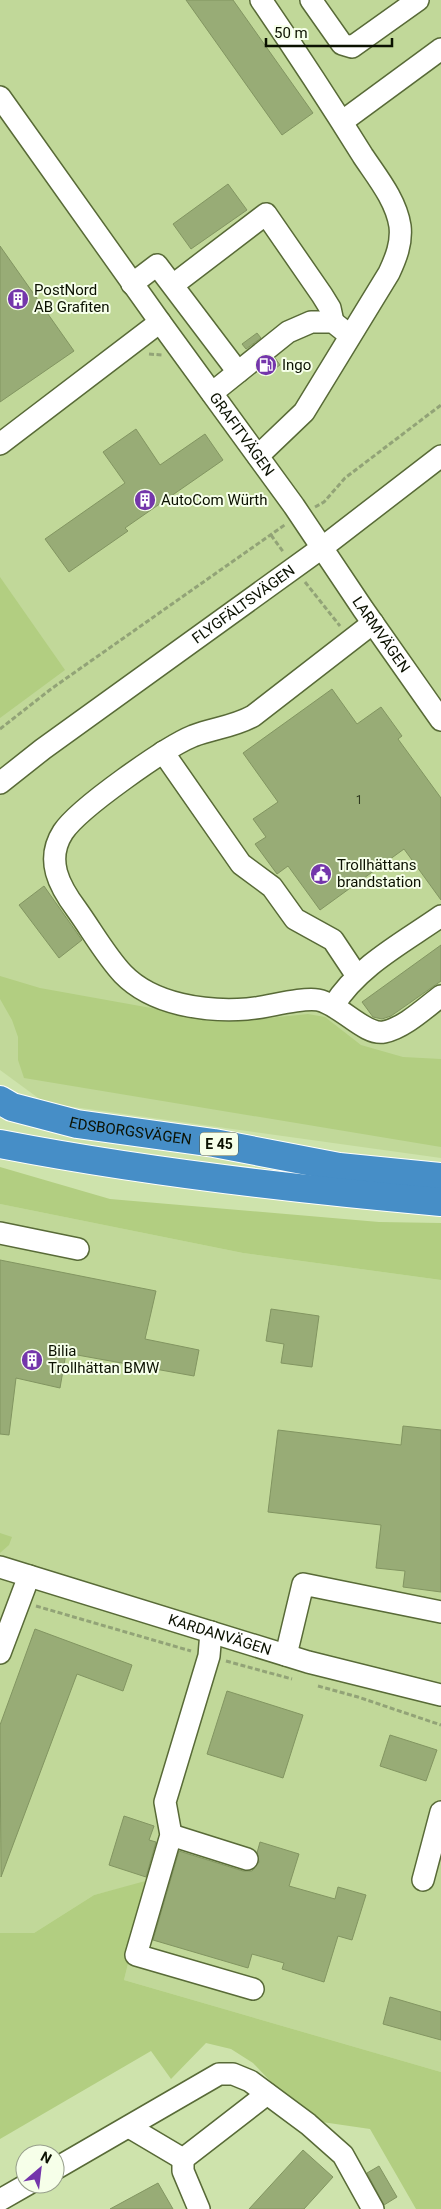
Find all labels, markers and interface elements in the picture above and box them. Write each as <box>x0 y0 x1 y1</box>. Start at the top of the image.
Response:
scale bar <box>266 15 392 47</box>
text: 50 m <box>274 24 308 42</box>
place label: PostNord AB Grafiten <box>34 281 109 316</box>
building icon: PostNord AB Grafiten <box>6 287 30 311</box>
fuel station icon: Ingo <box>254 353 278 377</box>
place label: Ingo <box>282 356 311 374</box>
street label: GRAFITVÄGEN <box>205 389 278 479</box>
building icon: AutoCom Würth <box>133 488 157 512</box>
place label: AutoCom Würth <box>161 491 268 509</box>
street label: FLYGFÄLTSVÄGEN <box>189 561 298 648</box>
street label: LARMVÄGEN <box>348 593 414 676</box>
house number: 1 <box>356 793 362 807</box>
place label: Trollhättans brandstation <box>337 856 421 891</box>
public building icon: Trollhättans brandstation <box>309 862 333 886</box>
street label: EDSBORGSVÄGEN <box>67 1113 193 1149</box>
road number: E 45 <box>200 1132 238 1156</box>
place label: Bilia Trollhättan BMW <box>48 1342 159 1377</box>
building icon: Bilia Trollhättan BMW <box>20 1348 44 1372</box>
street label: KARDANVÄGEN <box>166 1610 273 1659</box>
north arrow <box>15 2144 65 2194</box>
text: N <box>38 2148 54 2167</box>

